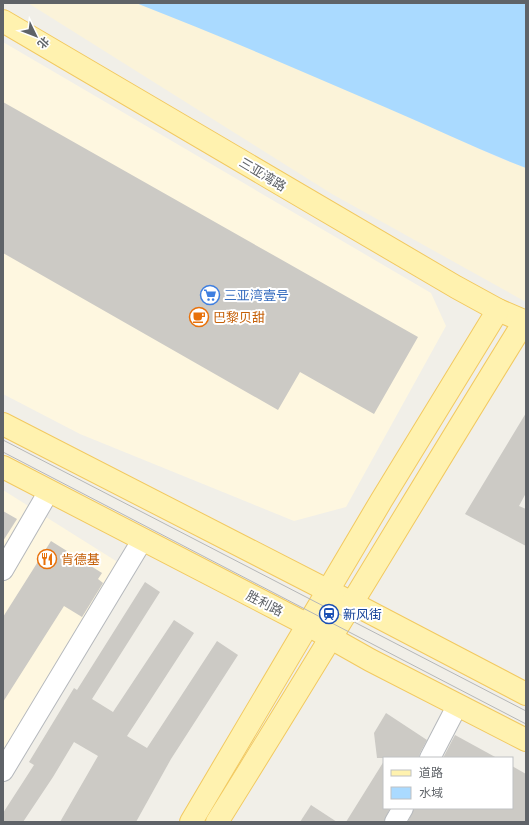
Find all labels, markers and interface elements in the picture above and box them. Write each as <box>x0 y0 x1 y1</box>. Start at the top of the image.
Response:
north arrow <box>16 16 56 56</box>
text: 北 <box>34 34 53 52</box>
street label: 三亚湾路 <box>236 153 290 195</box>
supermarket icon: 三亚湾壹号 <box>199 284 221 306</box>
place label: 三亚湾壹号 <box>224 286 289 304</box>
cafe icon: 巴黎贝甜 <box>188 306 210 328</box>
place label: 巴黎贝甜 <box>213 308 265 326</box>
restaurant icon: 肯德基 <box>36 548 58 570</box>
place label: 肯德基 <box>61 550 100 568</box>
street label: 胜利路 <box>244 586 286 620</box>
station icon: 新风街 <box>318 603 340 625</box>
place label: 新风街 <box>343 605 382 623</box>
legend <box>383 757 513 809</box>
text: 道路 <box>419 764 443 781</box>
text: 水域 <box>419 784 443 801</box>

